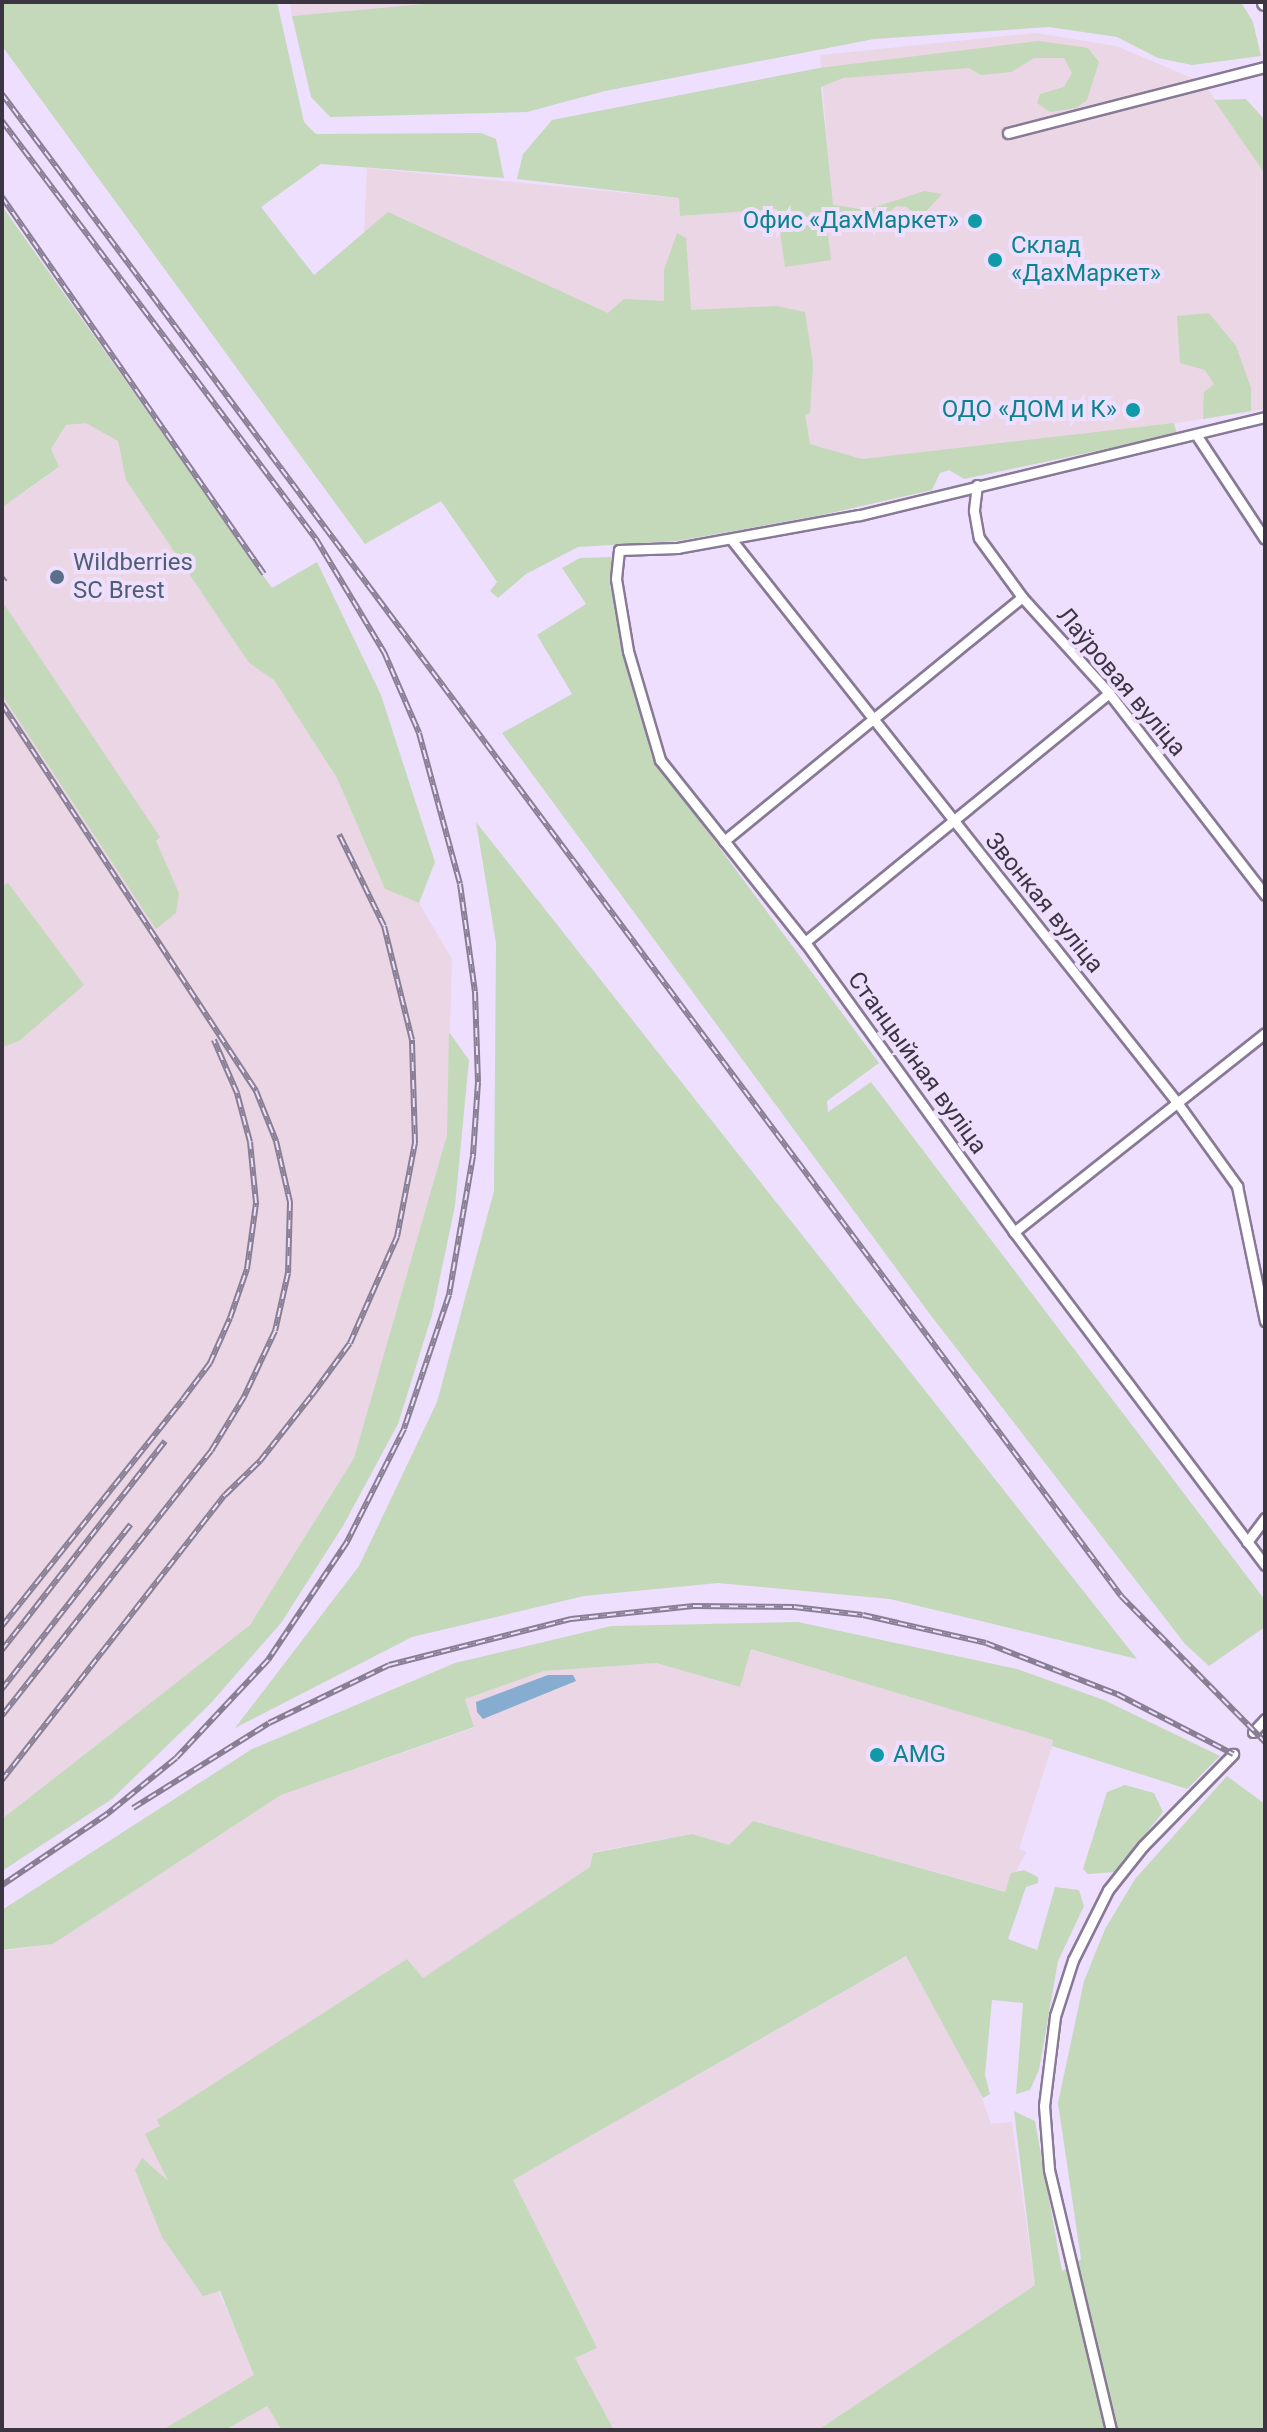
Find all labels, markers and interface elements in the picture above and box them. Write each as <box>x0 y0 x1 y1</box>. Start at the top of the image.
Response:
place label: Офис «ДахМаркет» <box>743 207 959 235</box>
marker: Офис «ДахМаркет» <box>966 212 984 230</box>
place label: Склад «ДахМаркет» <box>1011 232 1161 288</box>
marker: Склад «ДахМаркет» <box>986 251 1004 269</box>
place label: ОДО «ДОМ и К» <box>942 396 1117 424</box>
marker: ОДО «ДОМ и К» <box>1124 401 1142 419</box>
place label: Wildberries SC Brest <box>73 549 193 605</box>
marker: Wildberries SC Brest <box>48 568 66 586</box>
street label: Лаўровая вуліца <box>1050 602 1192 762</box>
street label: Звонкая вуліца <box>979 827 1109 979</box>
street label: Станцыйная вуліца <box>841 966 993 1160</box>
place label: AMG <box>893 1741 946 1769</box>
marker: AMG <box>868 1746 886 1764</box>

